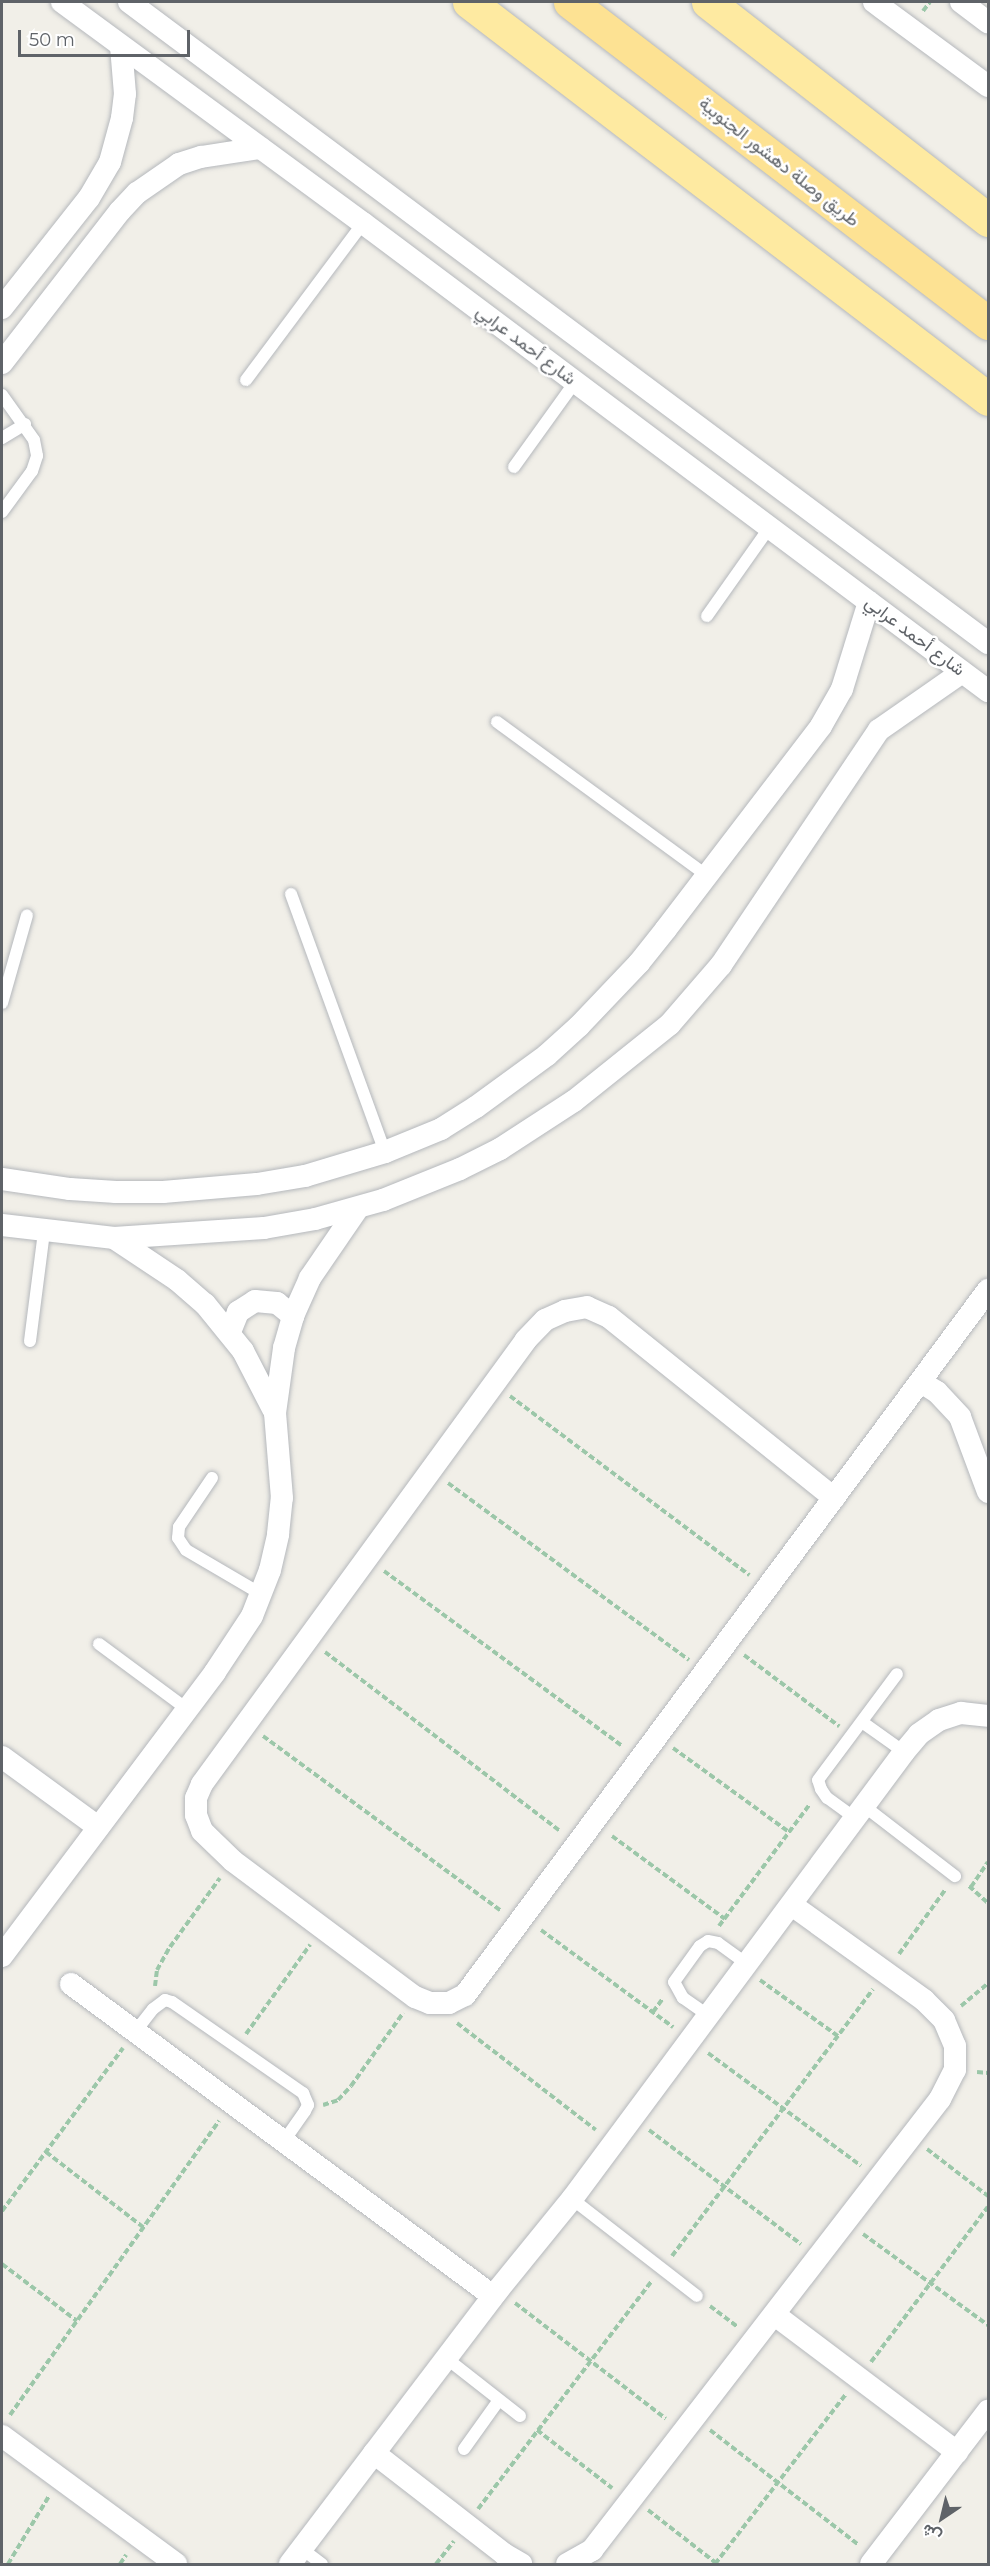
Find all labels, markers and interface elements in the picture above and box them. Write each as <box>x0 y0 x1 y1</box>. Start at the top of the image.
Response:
scale bar <box>21 18 194 56</box>
text: 50 m <box>29 29 75 51</box>
street label: طريق وصلة دهشور الجنوبية <box>694 93 864 231</box>
street label: شارع أحمد عرابي <box>472 300 580 390</box>
street label: شارع أحمد عرابي <box>861 591 969 681</box>
north arrow <box>912 2488 972 2548</box>
text: ش <box>918 2520 945 2546</box>

